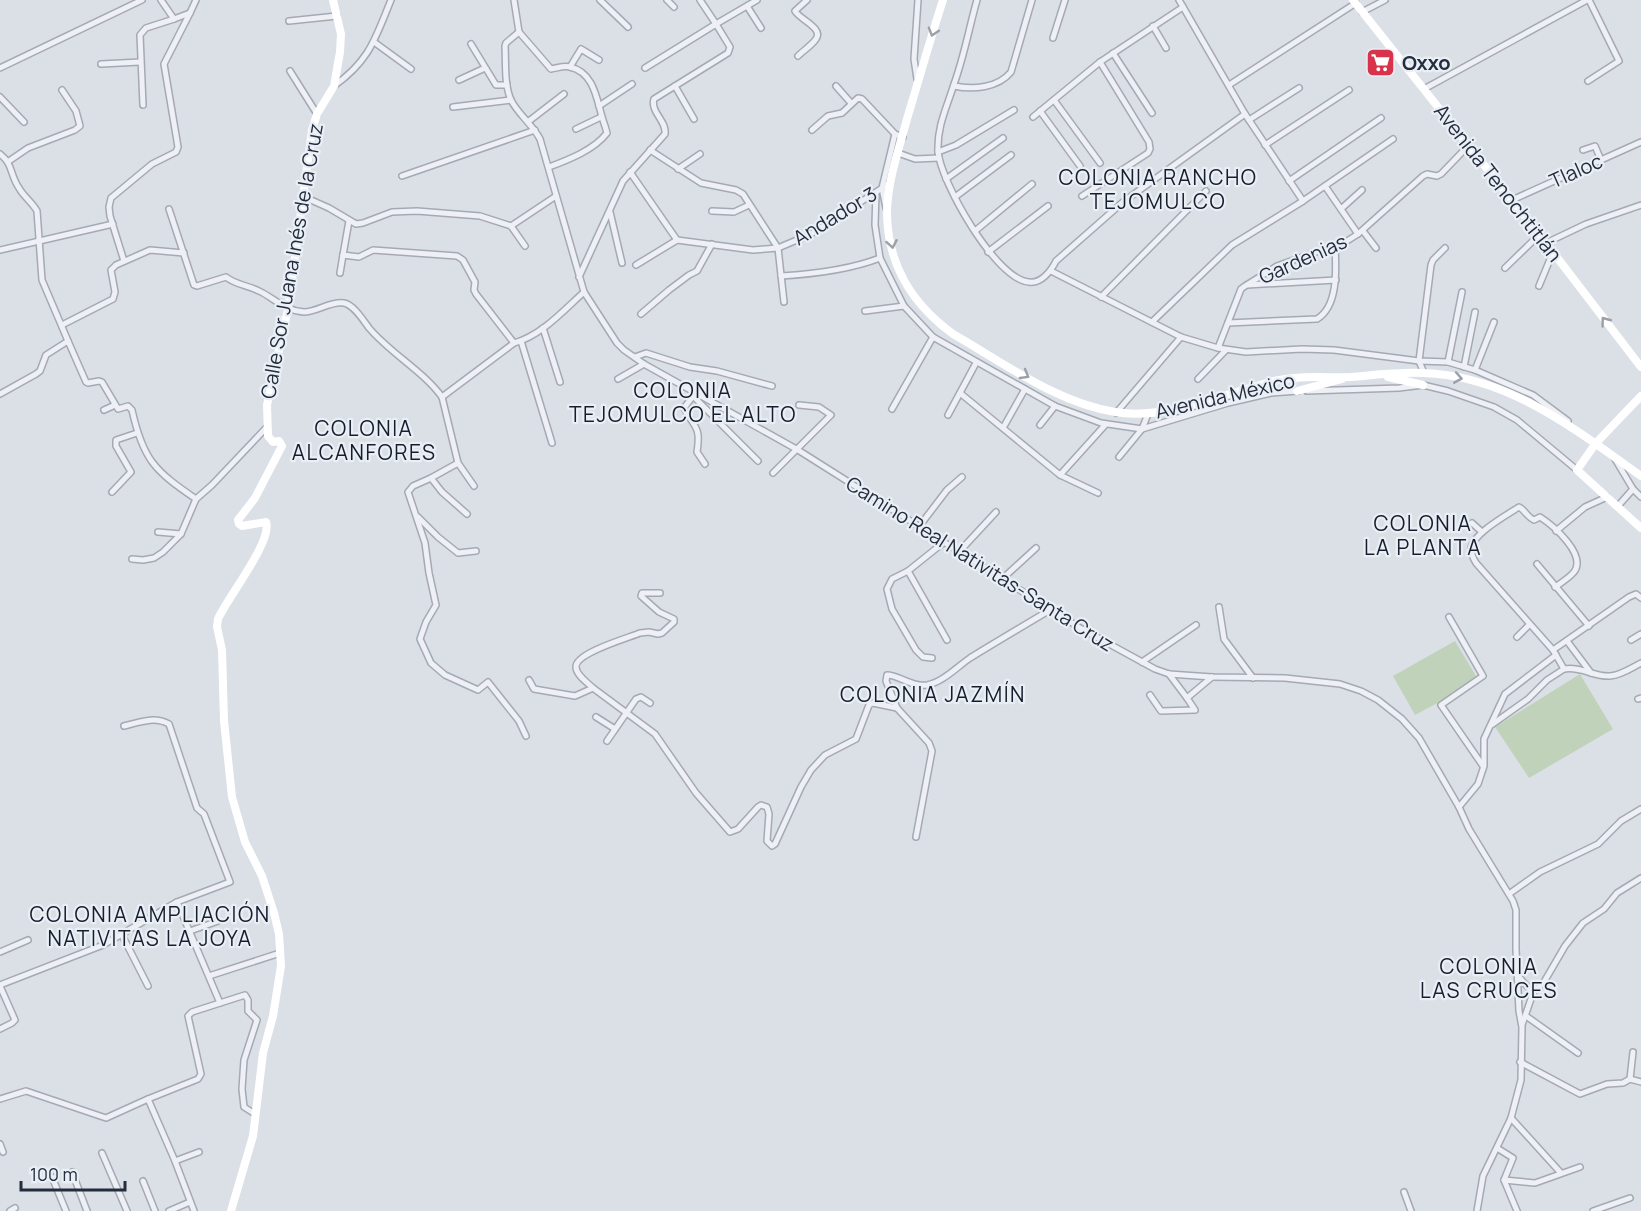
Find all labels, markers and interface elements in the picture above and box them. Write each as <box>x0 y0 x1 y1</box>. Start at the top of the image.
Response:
one-way arrow <box>927 26 940 37</box>
supermarket icon: Oxxo <box>1365 47 1397 79</box>
place label: Oxxo <box>1402 49 1451 76</box>
street label: Avenida Tenochtitlán <box>1428 98 1569 267</box>
street label: Calle Sor Juana Inés de la Cruz <box>254 121 329 401</box>
street label: Tlaloc <box>1545 147 1607 194</box>
district label: COLONIA RANCHO TEJOMULCO <box>1058 163 1258 215</box>
street label: Andador 3 <box>788 180 882 251</box>
street label: Gardenias <box>1255 227 1351 290</box>
one-way arrow <box>885 239 898 249</box>
one-way arrow <box>1601 317 1612 328</box>
street label: Avenida México <box>1152 366 1297 425</box>
one-way arrow <box>1019 368 1029 380</box>
one-way arrow <box>1453 371 1463 384</box>
district label: COLONIA TEJOMULCO EL ALTO <box>569 376 797 428</box>
district label: COLONIA ALCANFORES <box>292 414 436 466</box>
street label: Camino Real Nativitas-Santa Cruz <box>841 470 1119 658</box>
district label: COLONIA LA PLANTA <box>1364 509 1482 561</box>
district label: COLONIA JAZMÍN <box>840 680 1026 708</box>
district label: COLONIA AMPLIACIÓN NATIVITAS LA JOYA <box>29 900 271 952</box>
district label: COLONIA LAS CRUCES <box>1420 952 1558 1004</box>
scale bar <box>21 1154 124 1192</box>
text: 100 m <box>30 1162 78 1186</box>

